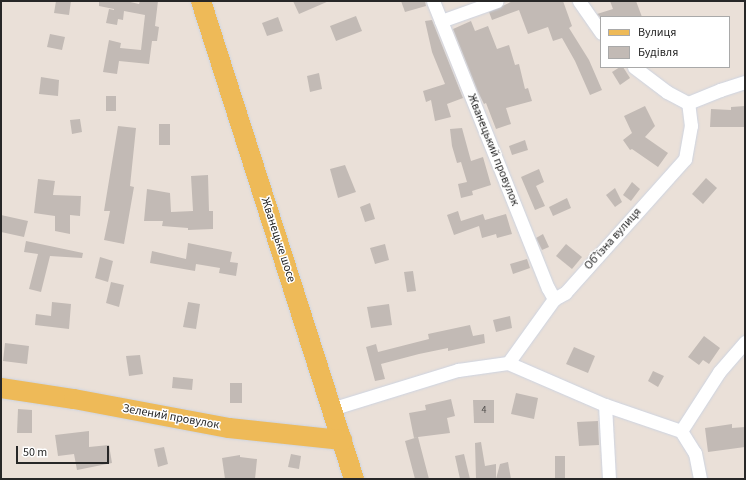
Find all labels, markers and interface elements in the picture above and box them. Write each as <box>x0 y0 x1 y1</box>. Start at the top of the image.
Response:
legend <box>600 16 730 68</box>
text: Вулиця <box>638 24 676 41</box>
text: Будівля <box>638 44 678 61</box>
street label: Жванецький провулок <box>464 92 522 208</box>
street label: Жванецьке шосе <box>258 196 298 284</box>
street label: Обʼїзна вулиця <box>581 205 645 273</box>
street label: Зелений провулок <box>122 401 220 433</box>
house number: 4 <box>482 405 486 417</box>
scale bar <box>18 438 111 464</box>
text: 50 m <box>23 444 47 461</box>

